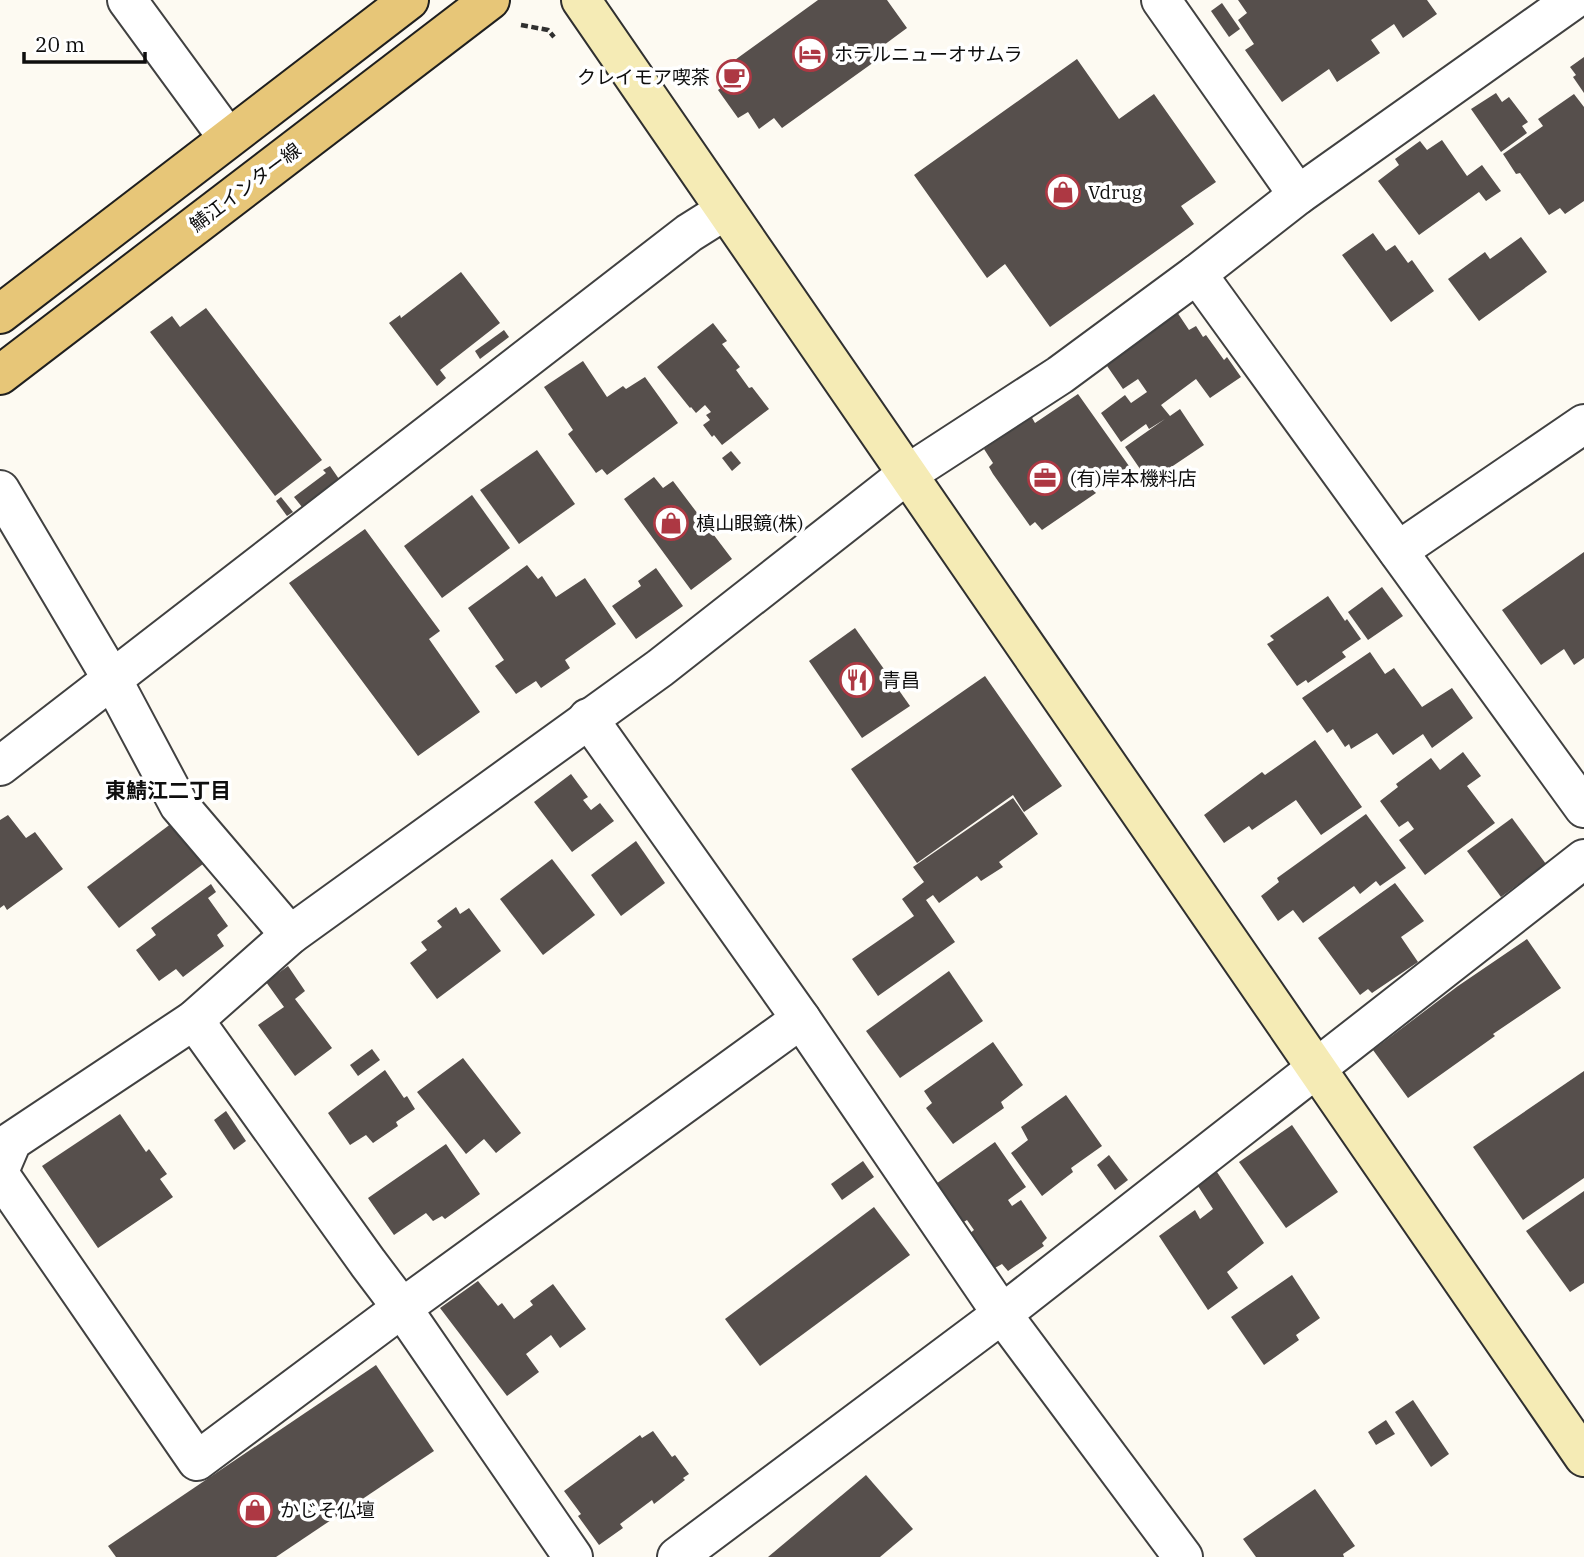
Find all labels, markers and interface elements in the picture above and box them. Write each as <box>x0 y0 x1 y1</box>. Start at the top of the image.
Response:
scale bar <box>24 21 145 65</box>
text: 20 m <box>35 30 85 58</box>
hotel icon: ホテルニューオサムラ <box>791 35 829 73</box>
place label: ホテルニューオサムラ <box>834 42 1023 66</box>
cafe icon: クレイモア喫茶 <box>715 58 753 96</box>
place label: クレイモア喫茶 <box>577 65 710 89</box>
street label: 鯖江インター線 <box>185 137 305 237</box>
shop icon: Vdrug <box>1044 173 1082 211</box>
place label: Vdrug <box>1088 180 1143 204</box>
office icon: (有)岸本機料店 <box>1026 459 1064 497</box>
place label: (有)岸本機料店 <box>1070 466 1197 490</box>
shop icon: 槙山眼鏡(株) <box>652 504 690 542</box>
place label: 槙山眼鏡(株) <box>696 511 804 535</box>
restaurant icon: 青昌 <box>838 661 876 699</box>
place label: 青昌 <box>882 668 920 692</box>
district label: 東鯖江二丁目 <box>105 776 231 804</box>
shop icon: かじそ仏壇 <box>236 1491 274 1529</box>
place label: かじそ仏壇 <box>280 1498 375 1522</box>

